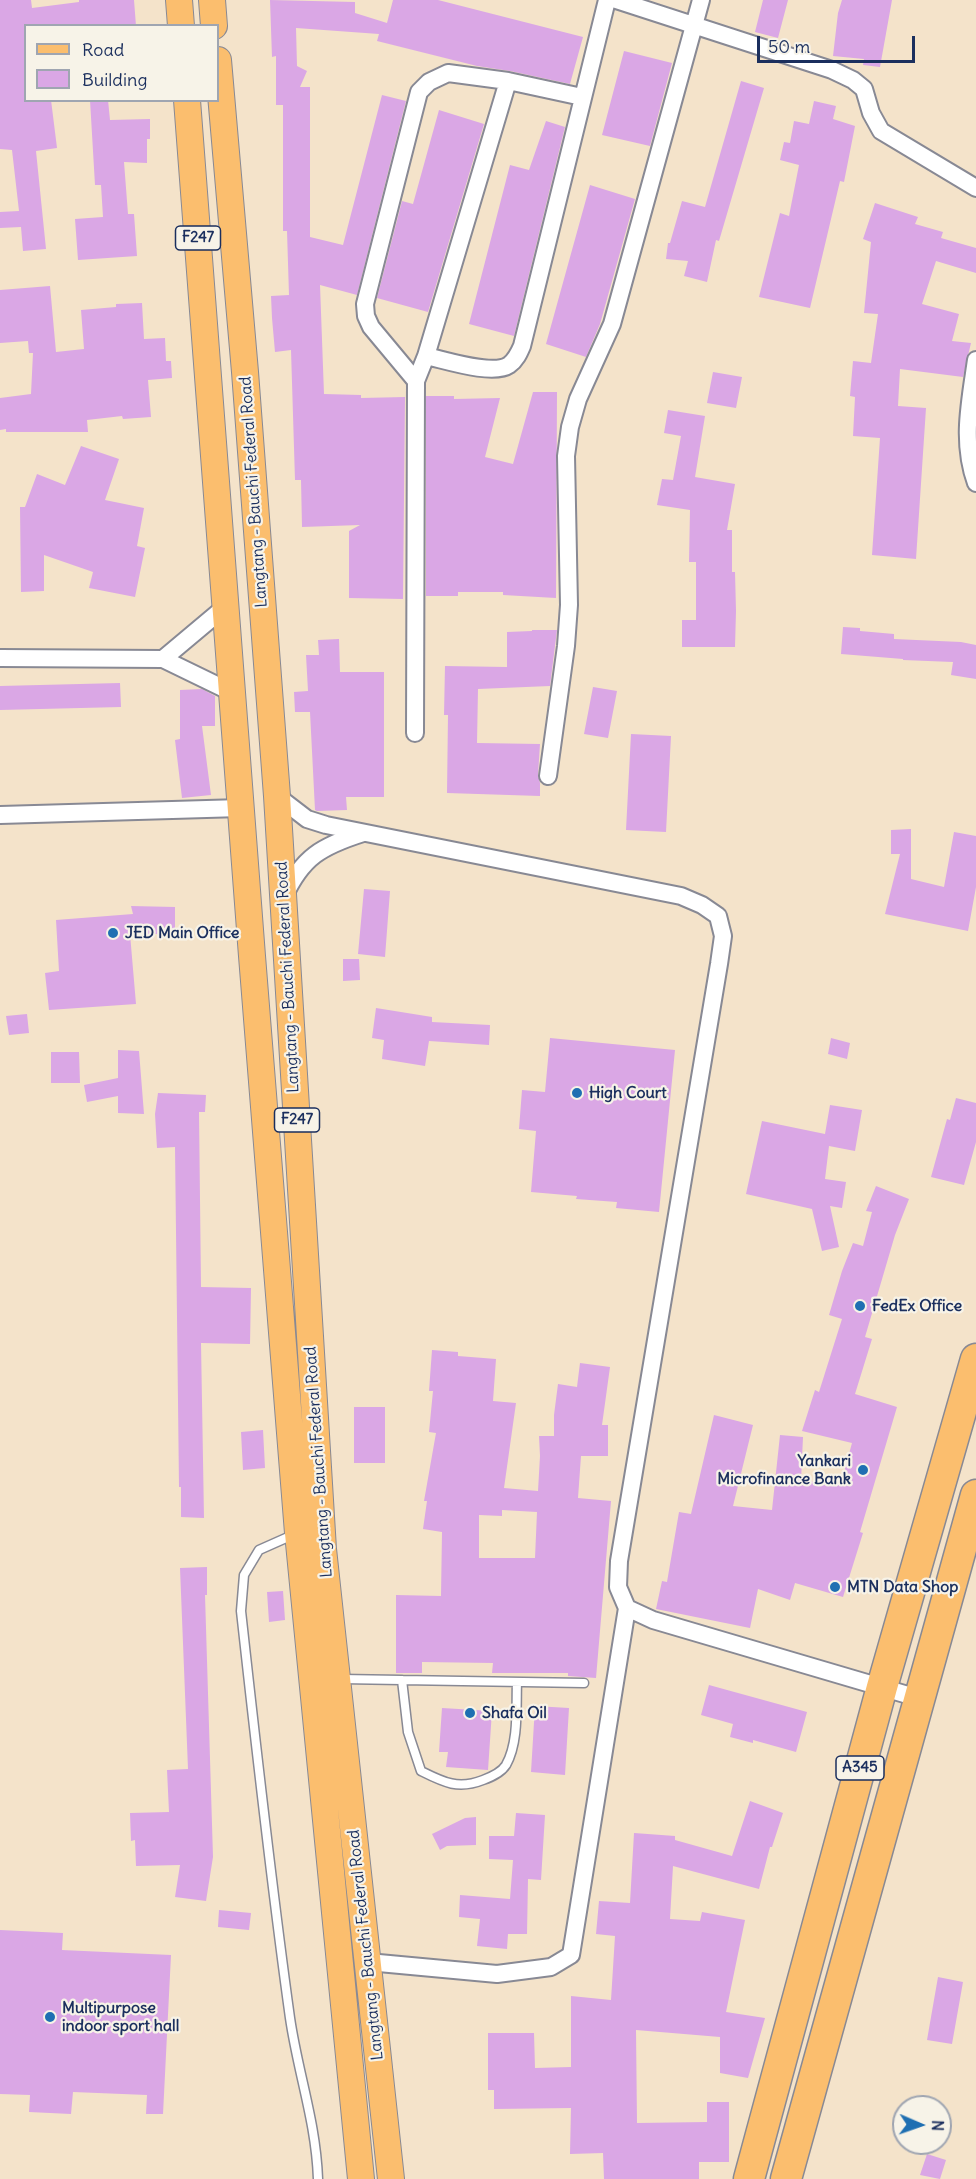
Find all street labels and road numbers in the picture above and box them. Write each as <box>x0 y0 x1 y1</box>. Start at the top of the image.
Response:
road number: F247 <box>176 226 220 250</box>
street label: Langtang - Bauchi Federal Road <box>236 376 272 608</box>
street label: Langtang - Bauchi Federal Road <box>272 861 304 1093</box>
road number: F247 <box>274 1108 320 1132</box>
street label: Langtang - Bauchi Federal Road <box>301 1346 337 1578</box>
road number: A345 <box>836 1756 884 1780</box>
street label: Langtang - Bauchi Federal Road <box>344 1829 388 2061</box>

